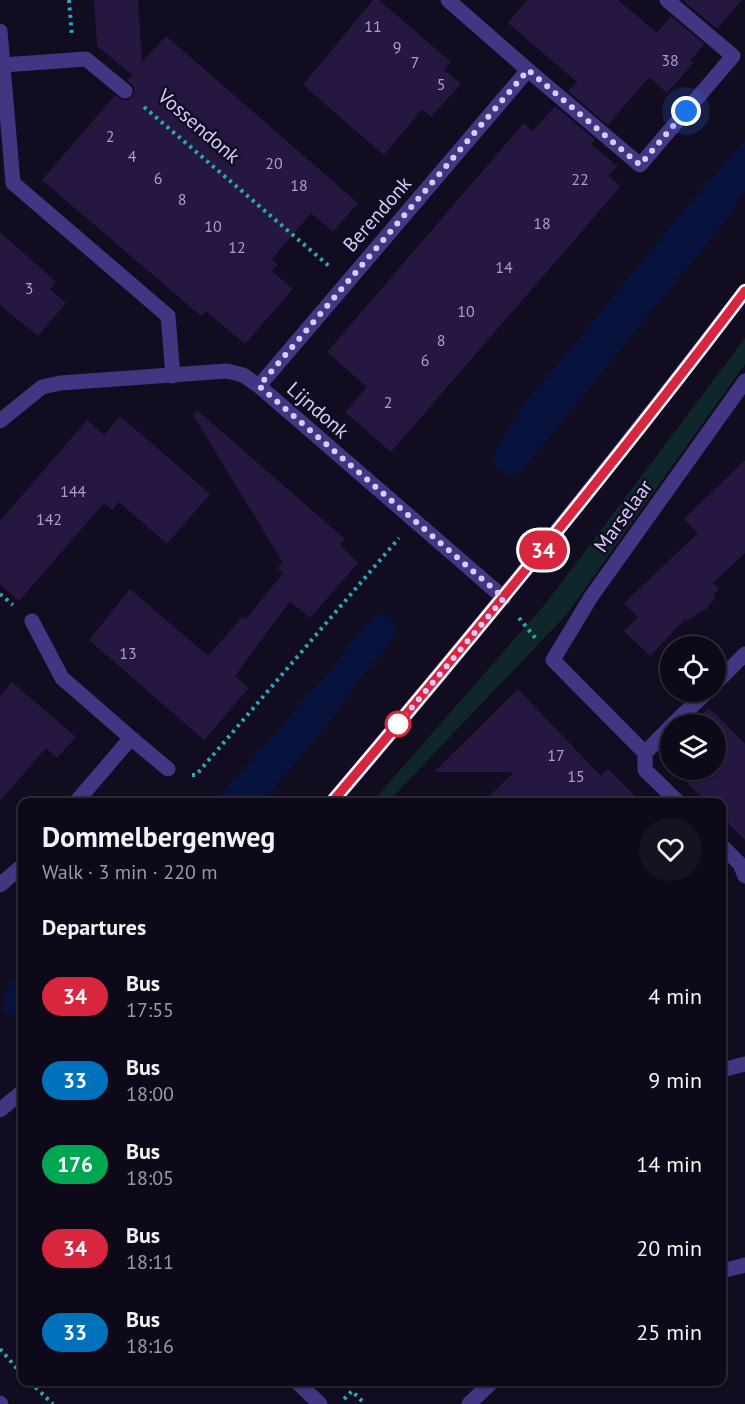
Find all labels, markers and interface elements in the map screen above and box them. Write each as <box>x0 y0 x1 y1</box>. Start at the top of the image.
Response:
house number: 11 <box>364 16 382 36</box>
house number: 9 <box>393 37 401 57</box>
house number: 38 <box>661 50 679 70</box>
house number: 7 <box>411 52 419 72</box>
house number: 5 <box>437 74 445 94</box>
street label: Vossendonk <box>152 82 246 169</box>
your location <box>671 96 701 126</box>
house number: 2 <box>106 126 114 146</box>
house number: 4 <box>128 146 137 166</box>
house number: 20 <box>265 153 283 173</box>
house number: 6 <box>154 168 162 188</box>
house number: 22 <box>571 169 589 189</box>
street label: Berendonk <box>337 171 417 257</box>
house number: 18 <box>290 175 308 195</box>
house number: 8 <box>178 189 186 209</box>
house number: 18 <box>533 213 551 233</box>
house number: 10 <box>204 216 222 236</box>
house number: 12 <box>228 237 246 257</box>
house number: 14 <box>495 257 513 277</box>
house number: 3 <box>25 278 33 298</box>
house number: 10 <box>457 301 475 321</box>
house number: 8 <box>437 330 445 350</box>
house number: 6 <box>421 350 429 370</box>
street label: Lijndonk <box>282 376 355 444</box>
house number: 2 <box>384 392 392 412</box>
street label: Marselaar <box>588 474 658 557</box>
house number: 144 <box>60 481 86 501</box>
house number: 142 <box>36 509 62 529</box>
line badge: 34 <box>516 530 570 570</box>
text: 34 <box>531 537 555 564</box>
map controls <box>660 636 726 780</box>
button: locate <box>660 636 726 702</box>
house number: 13 <box>119 643 137 663</box>
unlabelled marker <box>385 711 411 737</box>
button: layers <box>660 714 726 780</box>
house number: 17 <box>547 745 565 765</box>
house number: 15 <box>567 766 585 786</box>
text: Dommelbergenweg <box>42 818 275 855</box>
button: heart <box>639 818 702 881</box>
text: Walk · 3 min · 220 m <box>42 859 218 885</box>
text: Departures <box>42 913 146 941</box>
text: Bus <box>126 969 160 997</box>
text: 4 min <box>648 982 702 1010</box>
text: 34 <box>63 983 87 1010</box>
text: 17:55 <box>126 997 174 1023</box>
text: Bus <box>126 1053 160 1081</box>
text: 9 min <box>648 1066 702 1094</box>
text: 33 <box>63 1067 87 1094</box>
text: 18:00 <box>126 1081 174 1107</box>
text: Bus <box>126 1137 160 1165</box>
text: 14 min <box>636 1150 702 1178</box>
text: 176 <box>57 1151 93 1178</box>
text: 18:05 <box>126 1165 174 1191</box>
text: Bus <box>126 1221 160 1249</box>
text: 20 min <box>636 1234 702 1262</box>
text: 34 <box>63 1235 87 1262</box>
text: 18:11 <box>126 1249 174 1275</box>
text: Bus <box>126 1305 160 1333</box>
text: 25 min <box>636 1318 702 1346</box>
text: 33 <box>63 1319 87 1346</box>
text: 18:16 <box>126 1333 174 1359</box>

